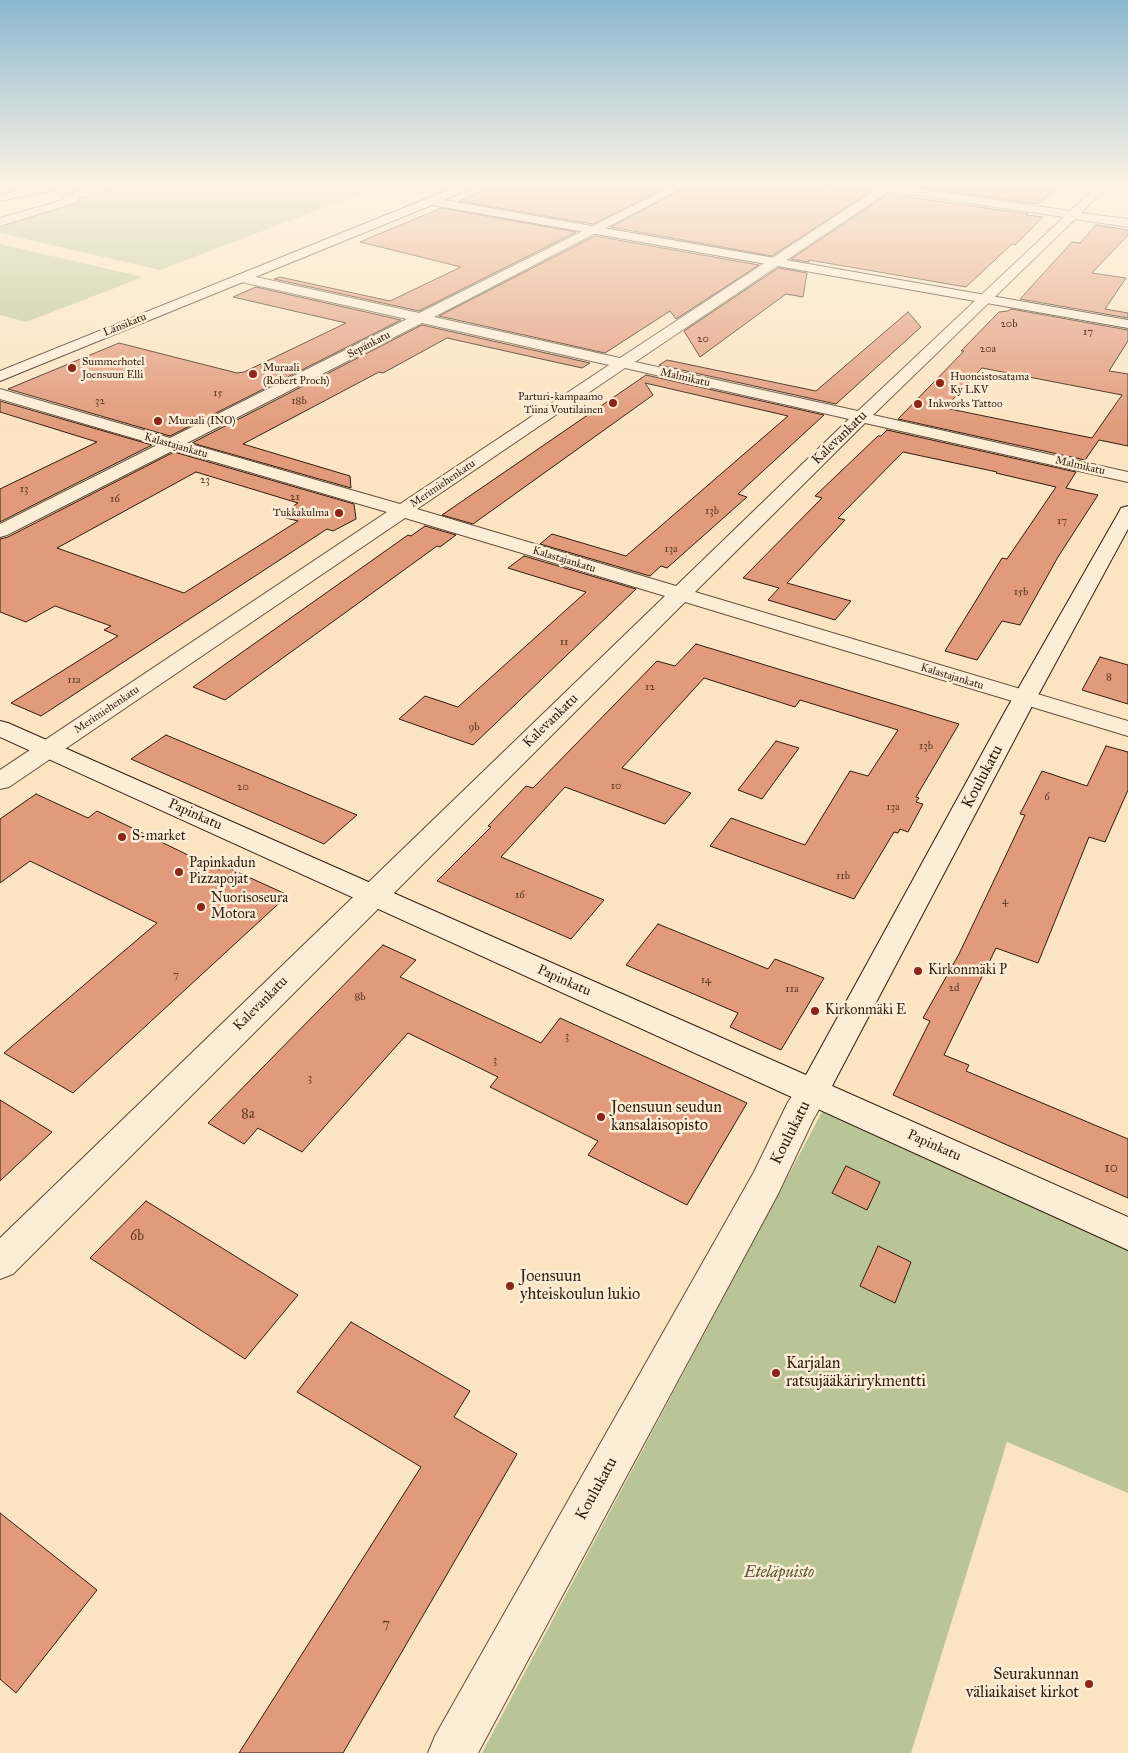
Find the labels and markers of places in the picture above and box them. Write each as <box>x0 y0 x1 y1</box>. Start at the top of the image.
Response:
place label: Summerhotel Joensuun Elli <box>82 355 144 381</box>
place label: Muraali (Robert Proch) <box>263 361 329 387</box>
marker: Summerhotel Joensuun Elli <box>66 362 78 374</box>
marker: Muraali (Robert Proch) <box>247 368 259 380</box>
place label: Huoneistosatama Ky LKV <box>950 370 1029 396</box>
marker: Huoneistosatama Ky LKV <box>934 377 946 389</box>
place label: Parturi-kampaamo Tiina Voutilainen <box>518 390 603 416</box>
marker: Parturi-kampaamo Tiina Voutilainen <box>607 397 619 409</box>
place label: Inkworks Tattoo <box>928 397 1003 411</box>
marker: Inkworks Tattoo <box>912 398 924 410</box>
place label: Muraali (INO) <box>168 414 235 428</box>
marker: Muraali (INO) <box>152 415 164 427</box>
place label: Tukkakulma <box>273 506 329 520</box>
marker: Tukkakulma <box>333 507 345 519</box>
place label: S-market <box>132 829 186 845</box>
marker: S-market <box>116 831 128 843</box>
place label: Papinkadun Pizzapojat <box>189 856 256 889</box>
marker: Papinkadun Pizzapojat <box>173 866 185 878</box>
place label: Nuorisoseura Motora <box>211 891 288 924</box>
marker: Nuorisoseura Motora <box>195 901 207 913</box>
place label: Kirkonmäki P <box>928 963 1007 979</box>
marker: Kirkonmäki P <box>912 965 924 977</box>
place label: Kirkonmäki E <box>825 1003 906 1019</box>
marker: Kirkonmäki E <box>809 1005 821 1017</box>
place label: Joensuun seudun kansalaisopisto <box>611 1098 722 1136</box>
marker: Joensuun seudun kansalaisopisto <box>595 1111 607 1123</box>
place label: Joensuun yhteiskoulun lukio <box>520 1267 640 1305</box>
marker: Joensuun yhteiskoulun lukio <box>504 1280 516 1292</box>
place label: Karjalan ratsujääkärirykmentti <box>786 1354 926 1392</box>
marker: Karjalan ratsujääkärirykmentti <box>770 1367 782 1379</box>
place label: Seurakunnan väliaikaiset kirkot <box>966 1665 1079 1703</box>
marker: Seurakunnan väliaikaiset kirkot <box>1083 1678 1095 1690</box>

